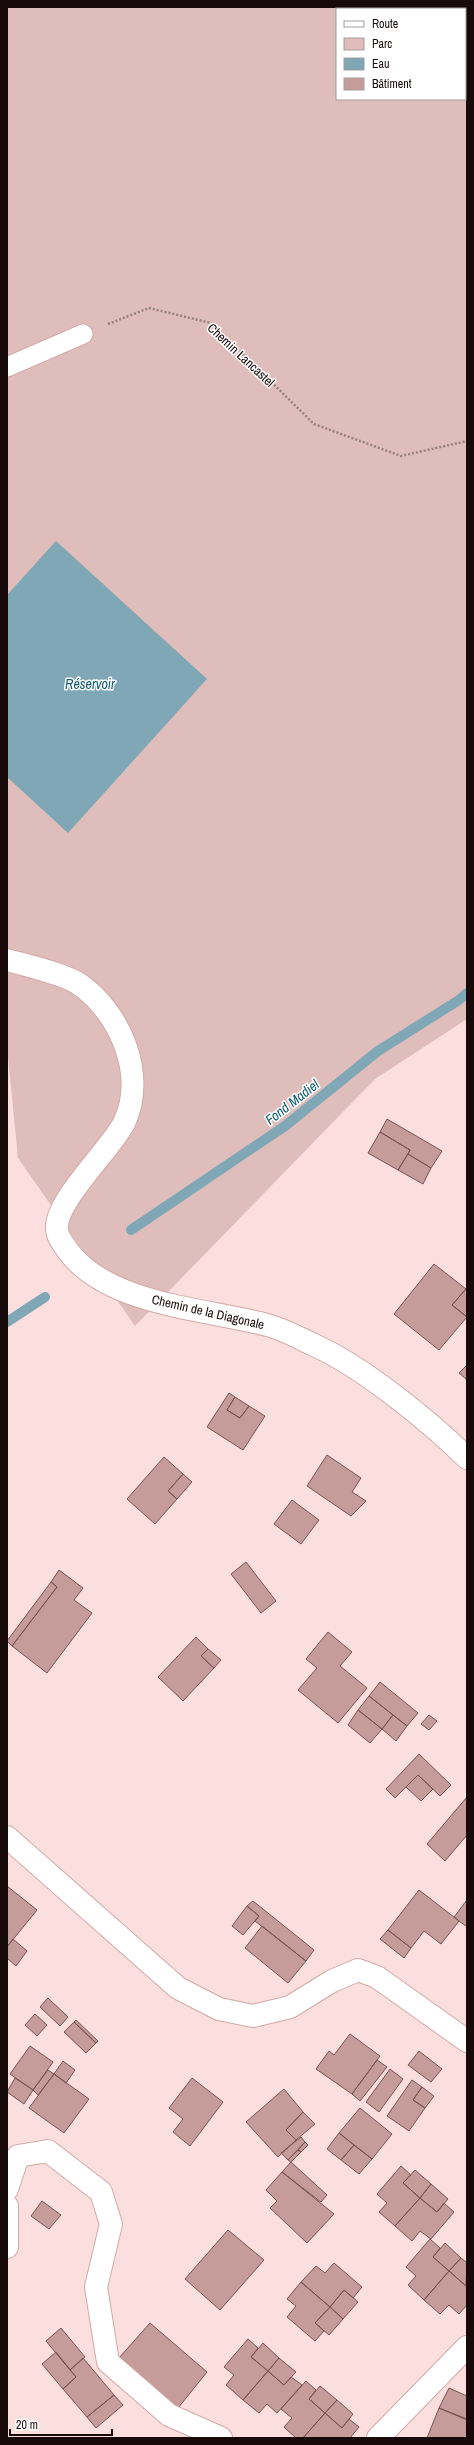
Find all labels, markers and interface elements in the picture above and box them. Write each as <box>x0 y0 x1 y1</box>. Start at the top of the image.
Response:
legend <box>336 8 466 100</box>
text: Route <box>372 16 398 32</box>
text: Parc <box>372 36 392 52</box>
text: Eau <box>372 56 390 72</box>
text: Bâtiment <box>372 76 412 92</box>
street label: Chemin Lancastel <box>204 319 278 391</box>
water label: Réservoir <box>65 675 116 693</box>
water label: Fond Madiel <box>261 1075 323 1129</box>
street label: Chemin de la Diagonale <box>150 1291 266 1333</box>
scale bar <box>10 2411 112 2437</box>
text: 20 m <box>16 2417 38 2433</box>

